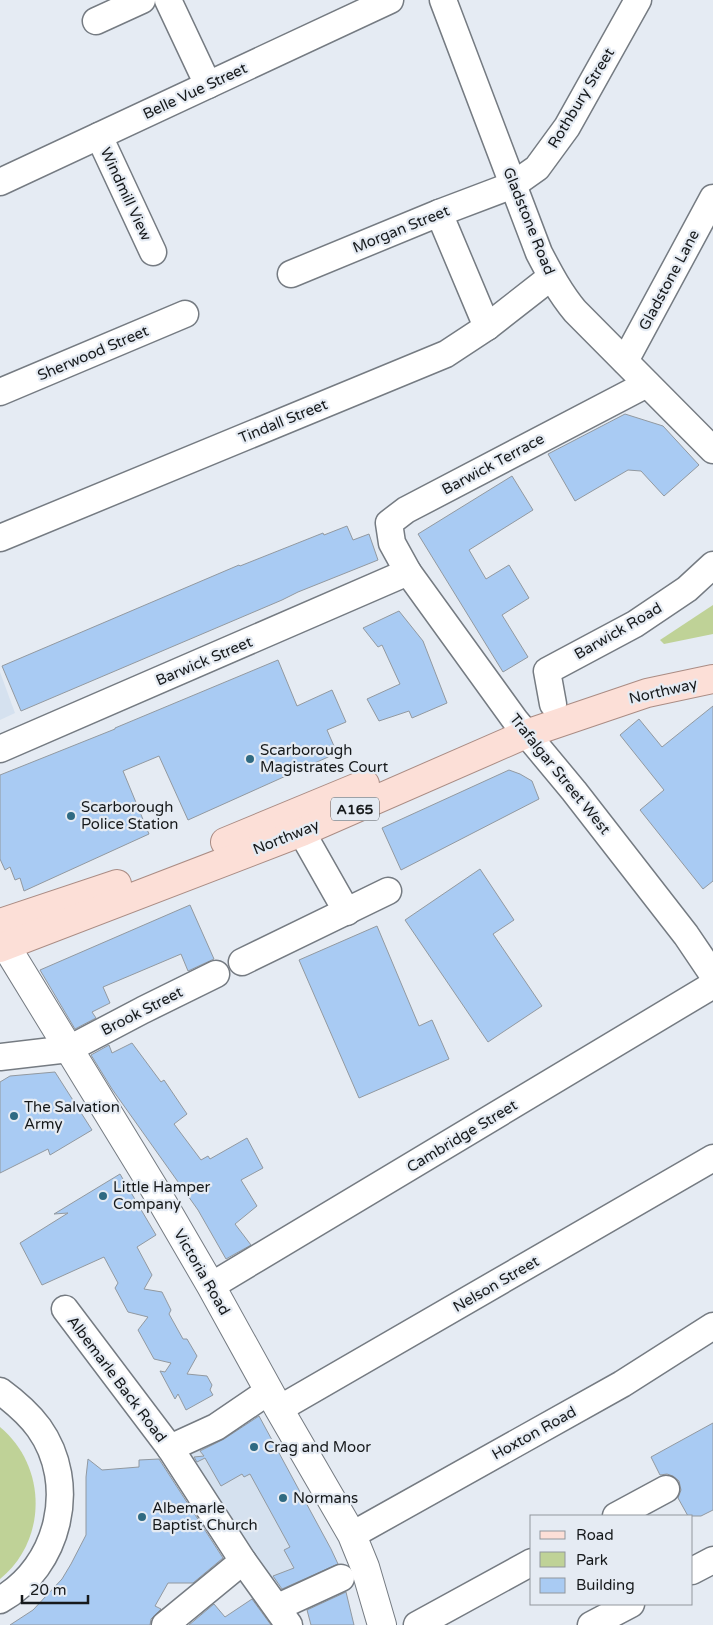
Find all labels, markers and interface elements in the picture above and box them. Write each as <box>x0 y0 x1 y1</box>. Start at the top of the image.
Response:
street label: Rothbury Street <box>544 44 618 151</box>
street label: Belle Vue Street <box>140 59 250 123</box>
street label: Windmill View <box>97 145 155 243</box>
street label: Gladstone Road <box>499 165 559 277</box>
street label: Morgan Street <box>350 201 452 257</box>
street label: Gladstone Lane <box>635 227 703 333</box>
street label: Sherwood Street <box>35 321 151 384</box>
street label: Tindall Street <box>236 395 330 447</box>
street label: Barwick Terrace <box>439 429 547 499</box>
street label: Barwick Road <box>571 599 665 663</box>
street label: Barwick Street <box>153 632 255 689</box>
street label: Northway <box>627 674 699 708</box>
street label: Trafalgar Street West <box>506 710 614 838</box>
place label: Scarborough Magistrates Court <box>260 741 388 776</box>
marker: Scarborough Magistrates Court <box>244 753 256 765</box>
place label: Scarborough Police Station <box>81 798 178 833</box>
road number: A165 <box>331 798 379 821</box>
marker: Scarborough Police Station <box>65 810 77 822</box>
street label: Northway <box>250 816 322 858</box>
street label: Brook Street <box>98 983 186 1039</box>
street label: Cambridge Street <box>403 1096 521 1176</box>
place label: The Salvation Army <box>24 1098 120 1133</box>
marker: The Salvation Army <box>8 1110 20 1122</box>
place label: Little Hamper Company <box>113 1178 210 1213</box>
marker: Little Hamper Company <box>97 1190 109 1202</box>
street label: Victoria Road <box>170 1226 234 1318</box>
street label: Nelson Street <box>450 1252 542 1316</box>
street label: Albemarle Back Road <box>64 1312 170 1446</box>
street label: Hoxton Road <box>489 1402 579 1464</box>
place label: Crag and Moor <box>264 1438 371 1456</box>
marker: Crag and Moor <box>248 1441 260 1453</box>
place label: Normans <box>293 1489 358 1507</box>
marker: Normans <box>277 1492 289 1504</box>
place label: Albemarle Baptist Church <box>152 1499 258 1534</box>
marker: Albemarle Baptist Church <box>136 1511 148 1523</box>
legend <box>530 1515 693 1605</box>
text: Road <box>576 1526 614 1544</box>
text: Park <box>576 1551 608 1569</box>
scale bar <box>22 1572 89 1604</box>
text: Building <box>576 1576 635 1594</box>
text: 20 m <box>30 1581 67 1599</box>

